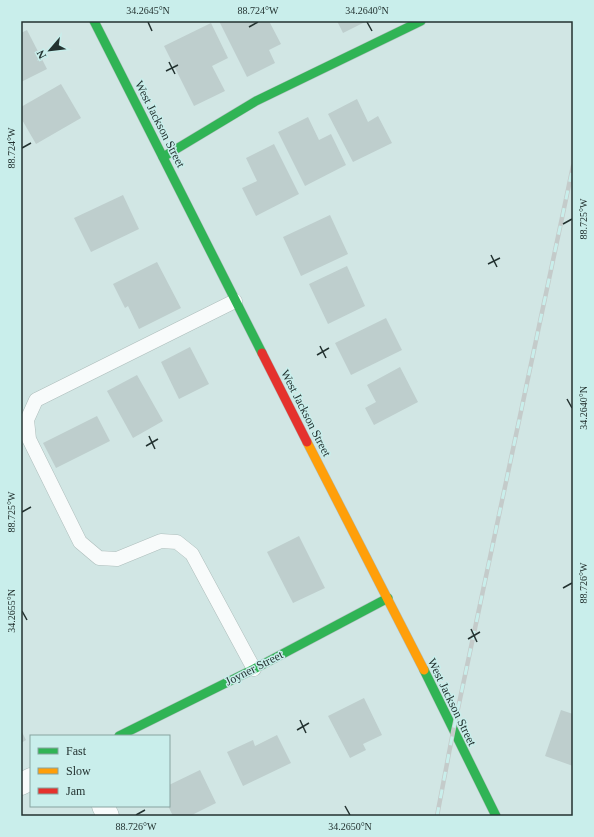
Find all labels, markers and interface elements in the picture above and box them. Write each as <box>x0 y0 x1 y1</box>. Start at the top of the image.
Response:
text: 34.2645°N <box>126 5 170 16</box>
text: 88.724°W <box>238 5 279 16</box>
text: 34.2640°N <box>345 5 389 16</box>
north arrow <box>30 30 70 70</box>
text: N <box>34 48 48 61</box>
street label: West Jackson Street <box>132 78 188 170</box>
text: 88.724°W <box>6 127 17 168</box>
text: 88.725°W <box>578 198 589 239</box>
street label: West Jackson Street <box>278 367 334 459</box>
text: 34.2640°N <box>578 386 589 430</box>
text: 88.725°W <box>6 491 17 532</box>
text: 88.726°W <box>578 562 589 603</box>
text: 34.2655°N <box>6 589 17 633</box>
street label: Joyner Street <box>223 647 286 689</box>
street label: West Jackson Street <box>425 656 480 749</box>
legend <box>30 735 170 807</box>
text: Fast <box>66 744 87 758</box>
text: Slow <box>66 764 91 778</box>
text: Jam <box>66 784 86 798</box>
text: 88.726°W <box>116 821 157 832</box>
text: 34.2650°N <box>328 821 372 832</box>

